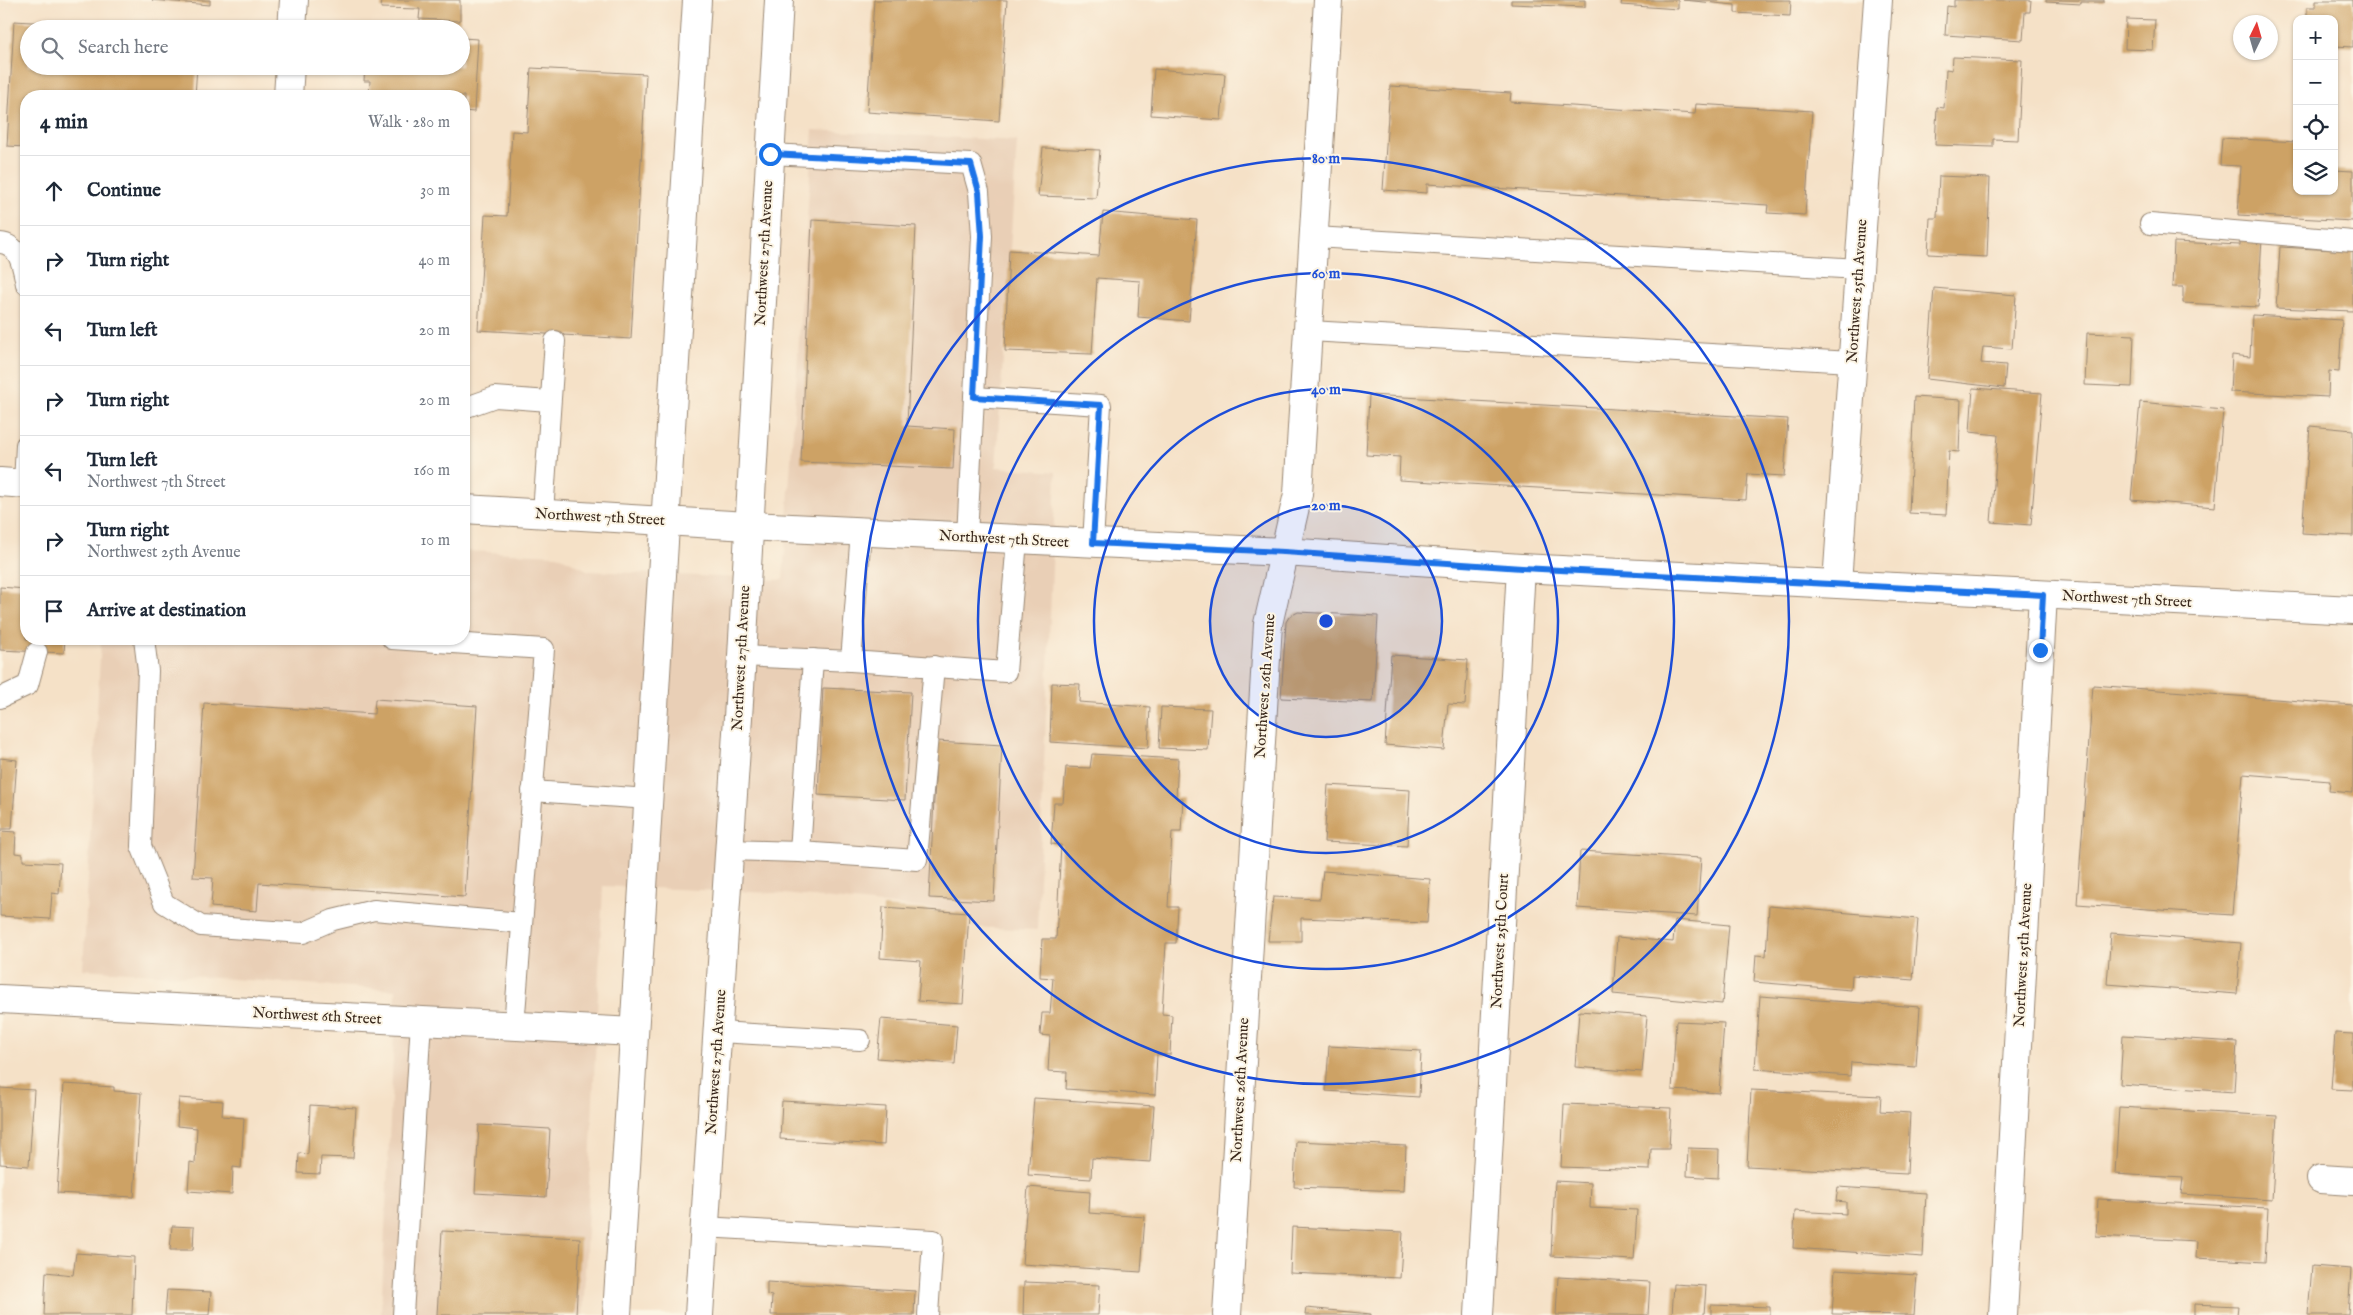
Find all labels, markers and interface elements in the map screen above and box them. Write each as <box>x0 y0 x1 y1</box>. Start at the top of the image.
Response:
north arrow <box>2233 15 2278 60</box>
map controls <box>2293 15 2338 195</box>
button: + <box>2293 15 2338 60</box>
search box <box>20 20 470 75</box>
icon: search <box>38 34 66 62</box>
text: Search here <box>78 36 169 60</box>
button: − <box>2293 60 2338 105</box>
button: locate <box>2293 105 2338 150</box>
text: 4 min <box>40 109 88 136</box>
text: Walk · 280 m <box>368 113 450 133</box>
route start <box>759 143 782 166</box>
text: 80 m <box>1312 149 1340 168</box>
button: layers <box>2293 150 2338 195</box>
icon: ahead <box>40 177 68 205</box>
text: Continue <box>87 179 161 203</box>
street label: Northwest 27th Avenue <box>751 180 777 326</box>
text: 30 m <box>420 181 450 201</box>
street label: Northwest 25th Avenue <box>1842 218 1872 364</box>
icon: right <box>40 247 68 275</box>
text: Turn right <box>87 249 169 273</box>
text: 40 m <box>418 251 450 271</box>
text: 60 m <box>1312 264 1341 283</box>
icon: left <box>40 317 68 345</box>
text: Turn left <box>87 319 158 343</box>
text: 20 m <box>419 321 450 341</box>
text: 40 m <box>1311 380 1341 399</box>
icon: right <box>40 387 68 415</box>
text: Turn right <box>87 389 169 413</box>
text: 20 m <box>419 391 450 411</box>
text: Turn left <box>87 449 158 473</box>
icon: left <box>40 457 68 485</box>
text: 160 m <box>414 461 450 481</box>
text: Northwest 7th Street <box>87 473 226 493</box>
text: 20 m <box>1311 496 1341 515</box>
street label: Northwest 7th Street <box>535 504 665 530</box>
text: Turn right <box>87 519 169 543</box>
street label: Northwest 7th Street <box>939 526 1069 552</box>
icon: right <box>40 527 68 555</box>
text: 10 m <box>420 531 450 551</box>
text: Northwest 25th Avenue <box>87 543 241 563</box>
street label: Northwest 27th Avenue <box>728 585 754 731</box>
street label: Northwest 7th Street <box>2062 586 2192 612</box>
icon: arrive <box>40 597 68 625</box>
text: Arrive at destination <box>87 599 246 623</box>
centre of rings <box>1317 612 1335 630</box>
street label: Northwest 26th Avenue <box>1250 613 1280 759</box>
route end <box>2029 639 2052 662</box>
street label: Northwest 25th Court <box>1487 873 1513 1009</box>
street label: Northwest 25th Avenue <box>2010 882 2036 1027</box>
street label: Northwest 27th Avenue <box>701 989 731 1135</box>
street label: Northwest 6th Street <box>252 1003 382 1029</box>
street label: Northwest 26th Avenue <box>1227 1017 1253 1163</box>

